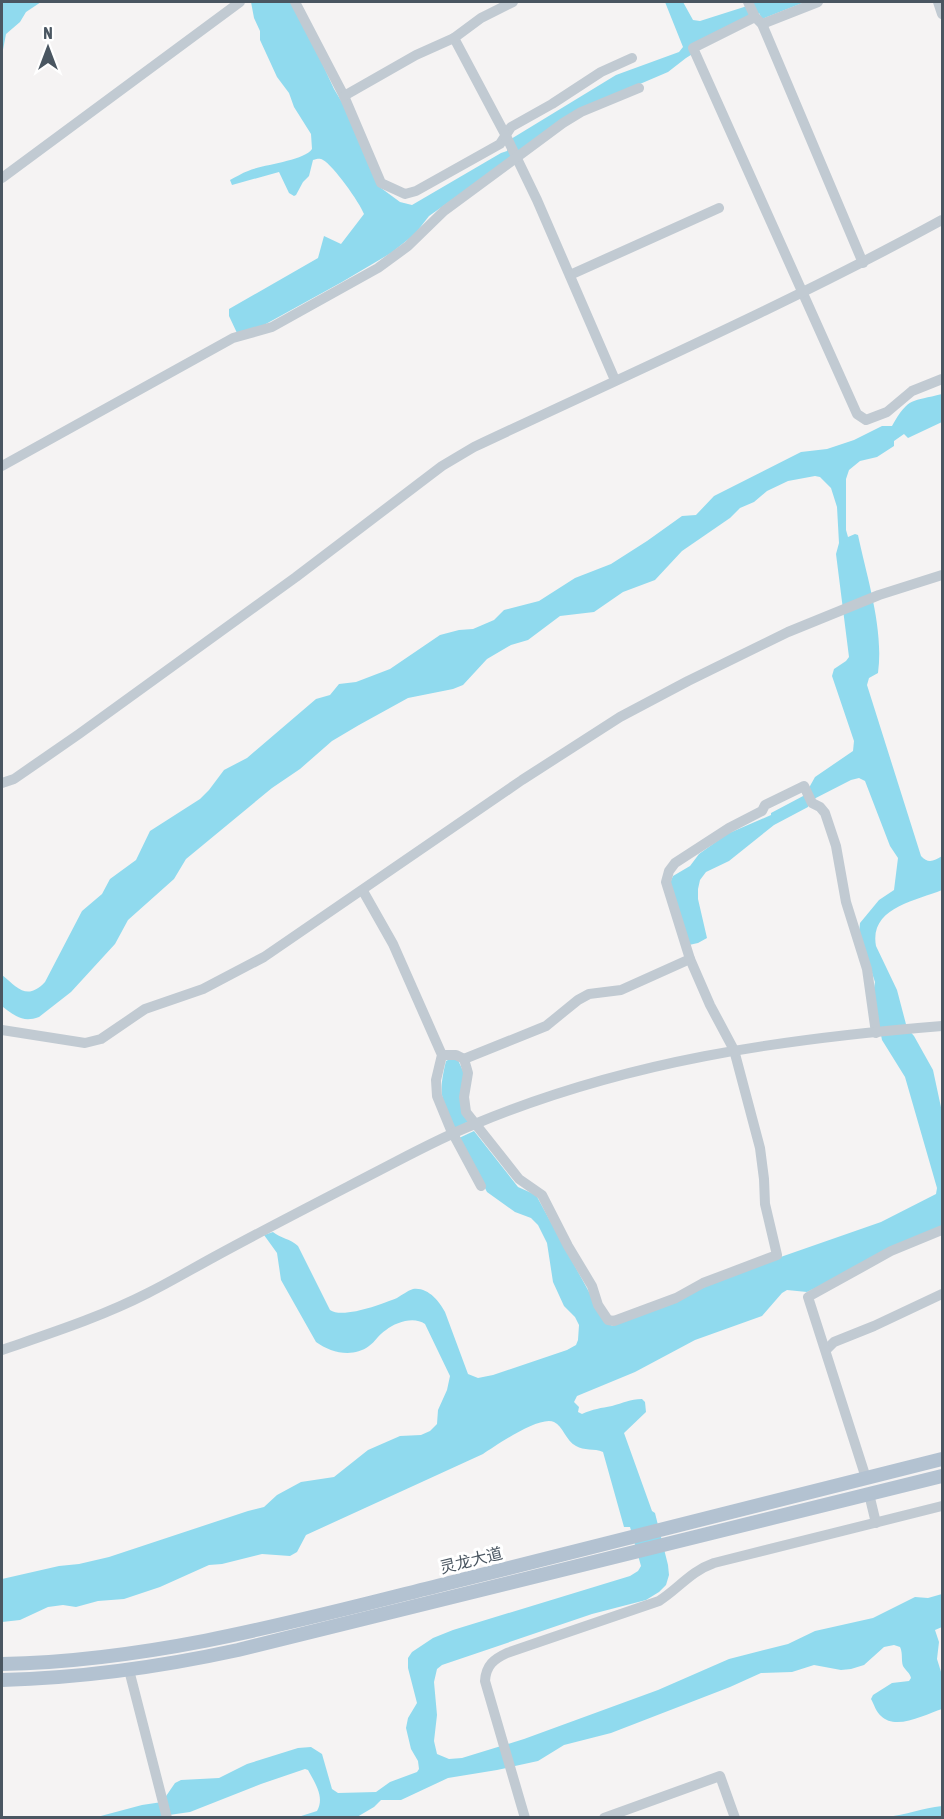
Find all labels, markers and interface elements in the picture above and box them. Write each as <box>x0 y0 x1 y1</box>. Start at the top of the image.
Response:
north arrow <box>18 18 78 78</box>
text: N <box>43 24 53 42</box>
street label: 灵龙大道 <box>438 1544 504 1576</box>

